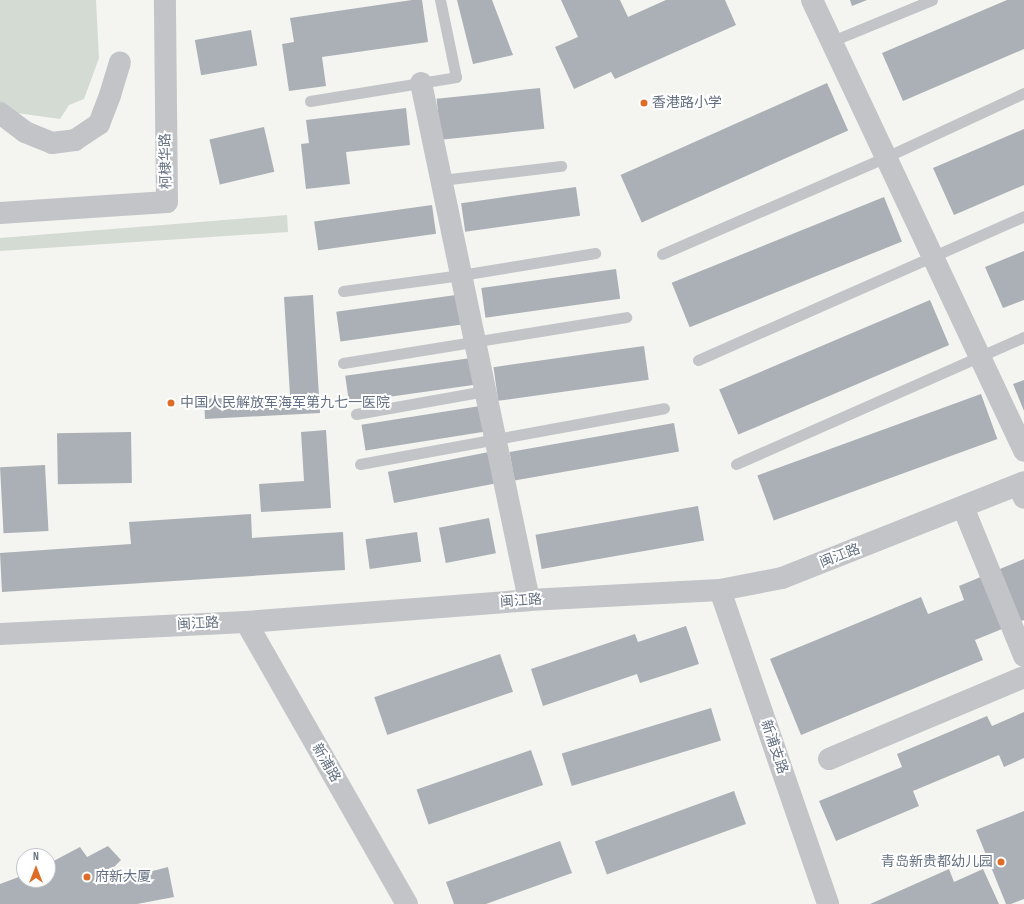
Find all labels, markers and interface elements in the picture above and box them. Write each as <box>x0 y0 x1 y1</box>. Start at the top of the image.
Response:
place label: 香港路小学 <box>652 95 722 111</box>
marker: 香港路小学 <box>639 98 649 108</box>
street label: 柯棣华路 <box>157 133 175 189</box>
place label: 中国人民解放军海军第九七一医院 <box>180 395 390 411</box>
marker: 中国人民解放军海军第九七一医院 <box>165 397 177 409</box>
street label: 闽江路 <box>817 541 863 571</box>
street label: 闽江路 <box>499 591 543 611</box>
street label: 闽江路 <box>177 615 219 633</box>
street label: 新浦支路 <box>757 718 791 776</box>
street label: 新浦路 <box>308 741 344 785</box>
north arrow <box>16 848 56 888</box>
text: N <box>33 850 39 863</box>
place label: 青岛新贵都幼儿园 <box>881 854 993 870</box>
marker: 青岛新贵都幼儿园 <box>996 857 1006 867</box>
place label: 府新大厦 <box>95 869 151 885</box>
marker: 府新大厦 <box>82 872 92 882</box>

